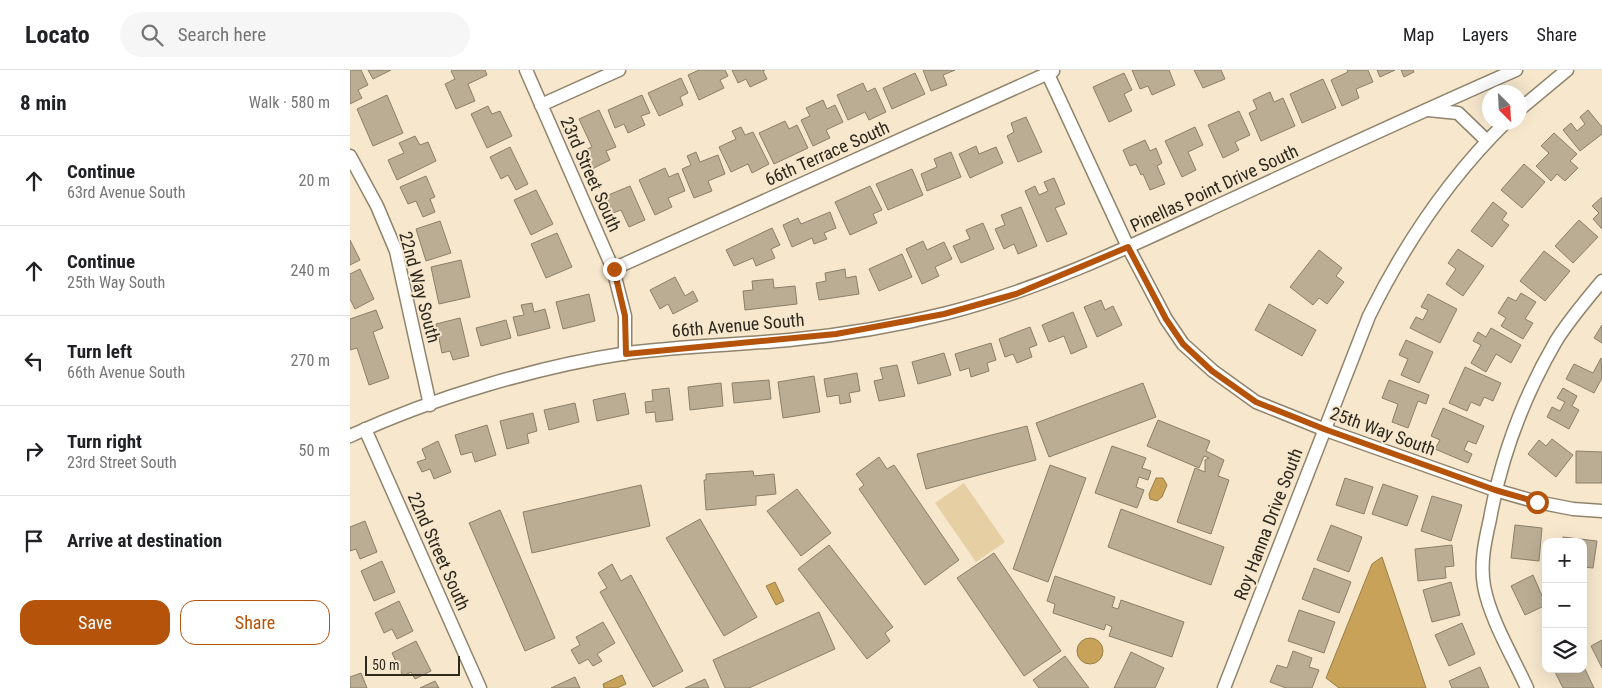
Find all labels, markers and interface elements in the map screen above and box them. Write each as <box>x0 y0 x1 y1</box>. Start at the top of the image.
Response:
search box <box>120 12 470 57</box>
text: Locato <box>25 21 90 49</box>
icon: search <box>138 21 166 49</box>
text: Search here <box>178 23 266 46</box>
text: Map <box>1403 24 1434 45</box>
text: Layers <box>1462 24 1509 45</box>
text: Share <box>1537 24 1577 45</box>
north arrow <box>1482 85 1527 130</box>
text: 8 min <box>20 91 67 115</box>
text: Walk · 580 m <box>249 93 330 112</box>
street label: 23rd Street South <box>556 113 626 235</box>
street label: 66th Terrace South <box>762 116 892 190</box>
street label: Pinellas Point Drive South <box>1127 140 1301 236</box>
text: Continue <box>67 160 135 183</box>
icon: ahead <box>20 167 48 195</box>
text: 20 m <box>298 171 330 190</box>
text: 63rd Avenue South <box>67 183 185 202</box>
street label: 22nd Way South <box>395 229 445 345</box>
text: Continue <box>67 250 135 273</box>
icon: ahead <box>20 257 48 285</box>
route end <box>603 258 626 281</box>
text: 240 m <box>291 261 330 280</box>
text: 25th Way South <box>67 273 165 292</box>
street label: 66th Avenue South <box>671 309 805 341</box>
text: Turn left <box>67 340 132 363</box>
icon: left <box>20 347 48 375</box>
text: 270 m <box>291 351 330 370</box>
text: 66th Avenue South <box>67 363 185 382</box>
street label: 25th Way South <box>1327 402 1439 460</box>
text: Turn right <box>67 430 142 453</box>
icon: right <box>20 437 48 465</box>
text: 50 m <box>298 441 330 460</box>
street label: Roy Hanna Drive South <box>1229 445 1307 603</box>
text: 23rd Street South <box>67 453 177 472</box>
street label: 22nd Street South <box>404 489 474 613</box>
route start <box>1526 491 1549 514</box>
icon: arrive <box>20 527 48 555</box>
text: Arrive at destination <box>67 529 222 552</box>
map controls <box>1542 538 1587 673</box>
button: + <box>1542 538 1587 583</box>
button: − <box>1542 583 1587 628</box>
button: Save <box>20 600 170 645</box>
button: Share <box>180 600 330 645</box>
button: layers <box>1542 628 1587 673</box>
scale bar <box>365 653 460 676</box>
text: 50 m <box>372 657 400 673</box>

